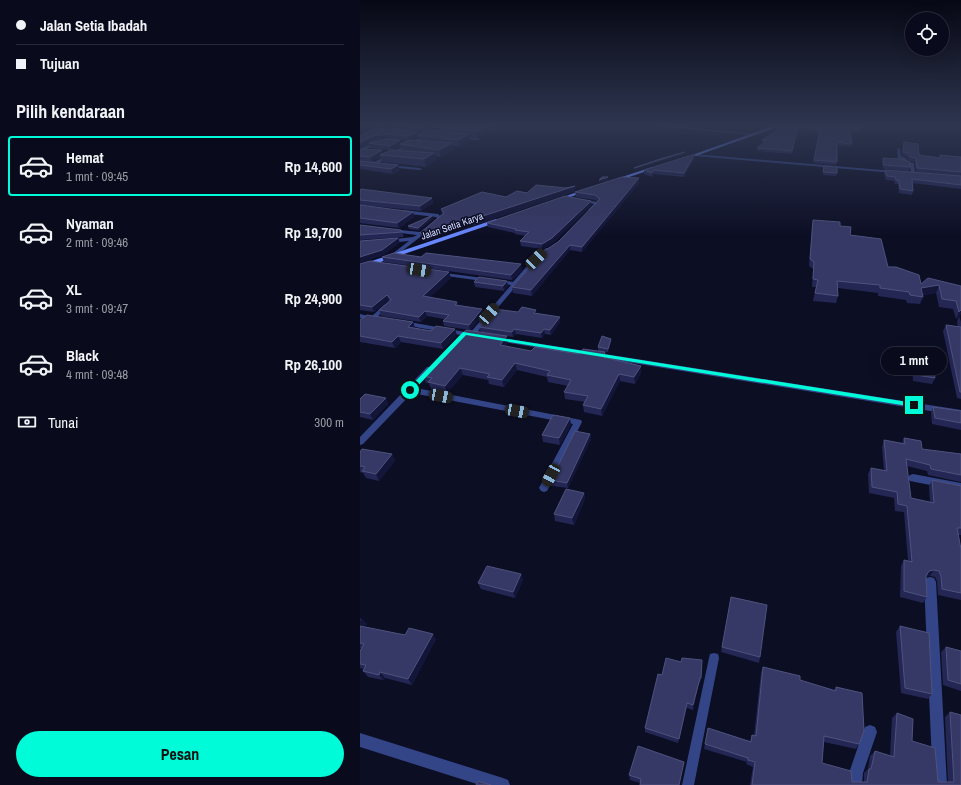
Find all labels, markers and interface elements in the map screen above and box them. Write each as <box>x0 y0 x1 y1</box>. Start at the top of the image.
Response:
map controls <box>905 12 949 56</box>
button: locate <box>905 12 949 56</box>
text: Jalan Setia Ibadah <box>40 15 147 36</box>
text: Tujuan <box>40 53 79 74</box>
text: Pilih kendaraan <box>16 99 125 124</box>
text: Hemat <box>66 147 104 168</box>
icon: car <box>18 148 54 184</box>
text: Rp 14,600 <box>285 156 342 177</box>
text: 1 mnt · 09:45 <box>66 168 128 185</box>
street label: Jalan Setia Karya <box>419 209 485 243</box>
text: Nyaman <box>66 213 114 234</box>
icon: car <box>18 214 54 250</box>
text: Rp 19,700 <box>285 222 342 243</box>
text: 2 mnt · 09:46 <box>66 234 128 251</box>
car <box>523 246 549 272</box>
car <box>406 262 432 278</box>
text: XL <box>66 279 82 300</box>
icon: car <box>18 280 54 316</box>
text: Rp 24,900 <box>285 288 342 309</box>
text: 3 mnt · 09:47 <box>66 300 128 317</box>
car <box>477 301 501 327</box>
text: Black <box>66 345 99 366</box>
icon: car <box>18 346 54 382</box>
callout: 1 mnt <box>881 347 947 375</box>
text: 1 mnt <box>900 352 928 369</box>
text: Rp 26,100 <box>285 354 342 375</box>
text: 4 mnt · 09:48 <box>66 366 128 383</box>
route start <box>401 381 419 399</box>
car <box>428 388 454 404</box>
route end <box>905 396 923 414</box>
car <box>504 403 530 419</box>
icon: cash <box>16 411 38 433</box>
text: Tunai <box>48 412 78 433</box>
text: 300 m <box>314 414 344 431</box>
car <box>540 462 562 488</box>
button: Pesan <box>16 731 344 777</box>

